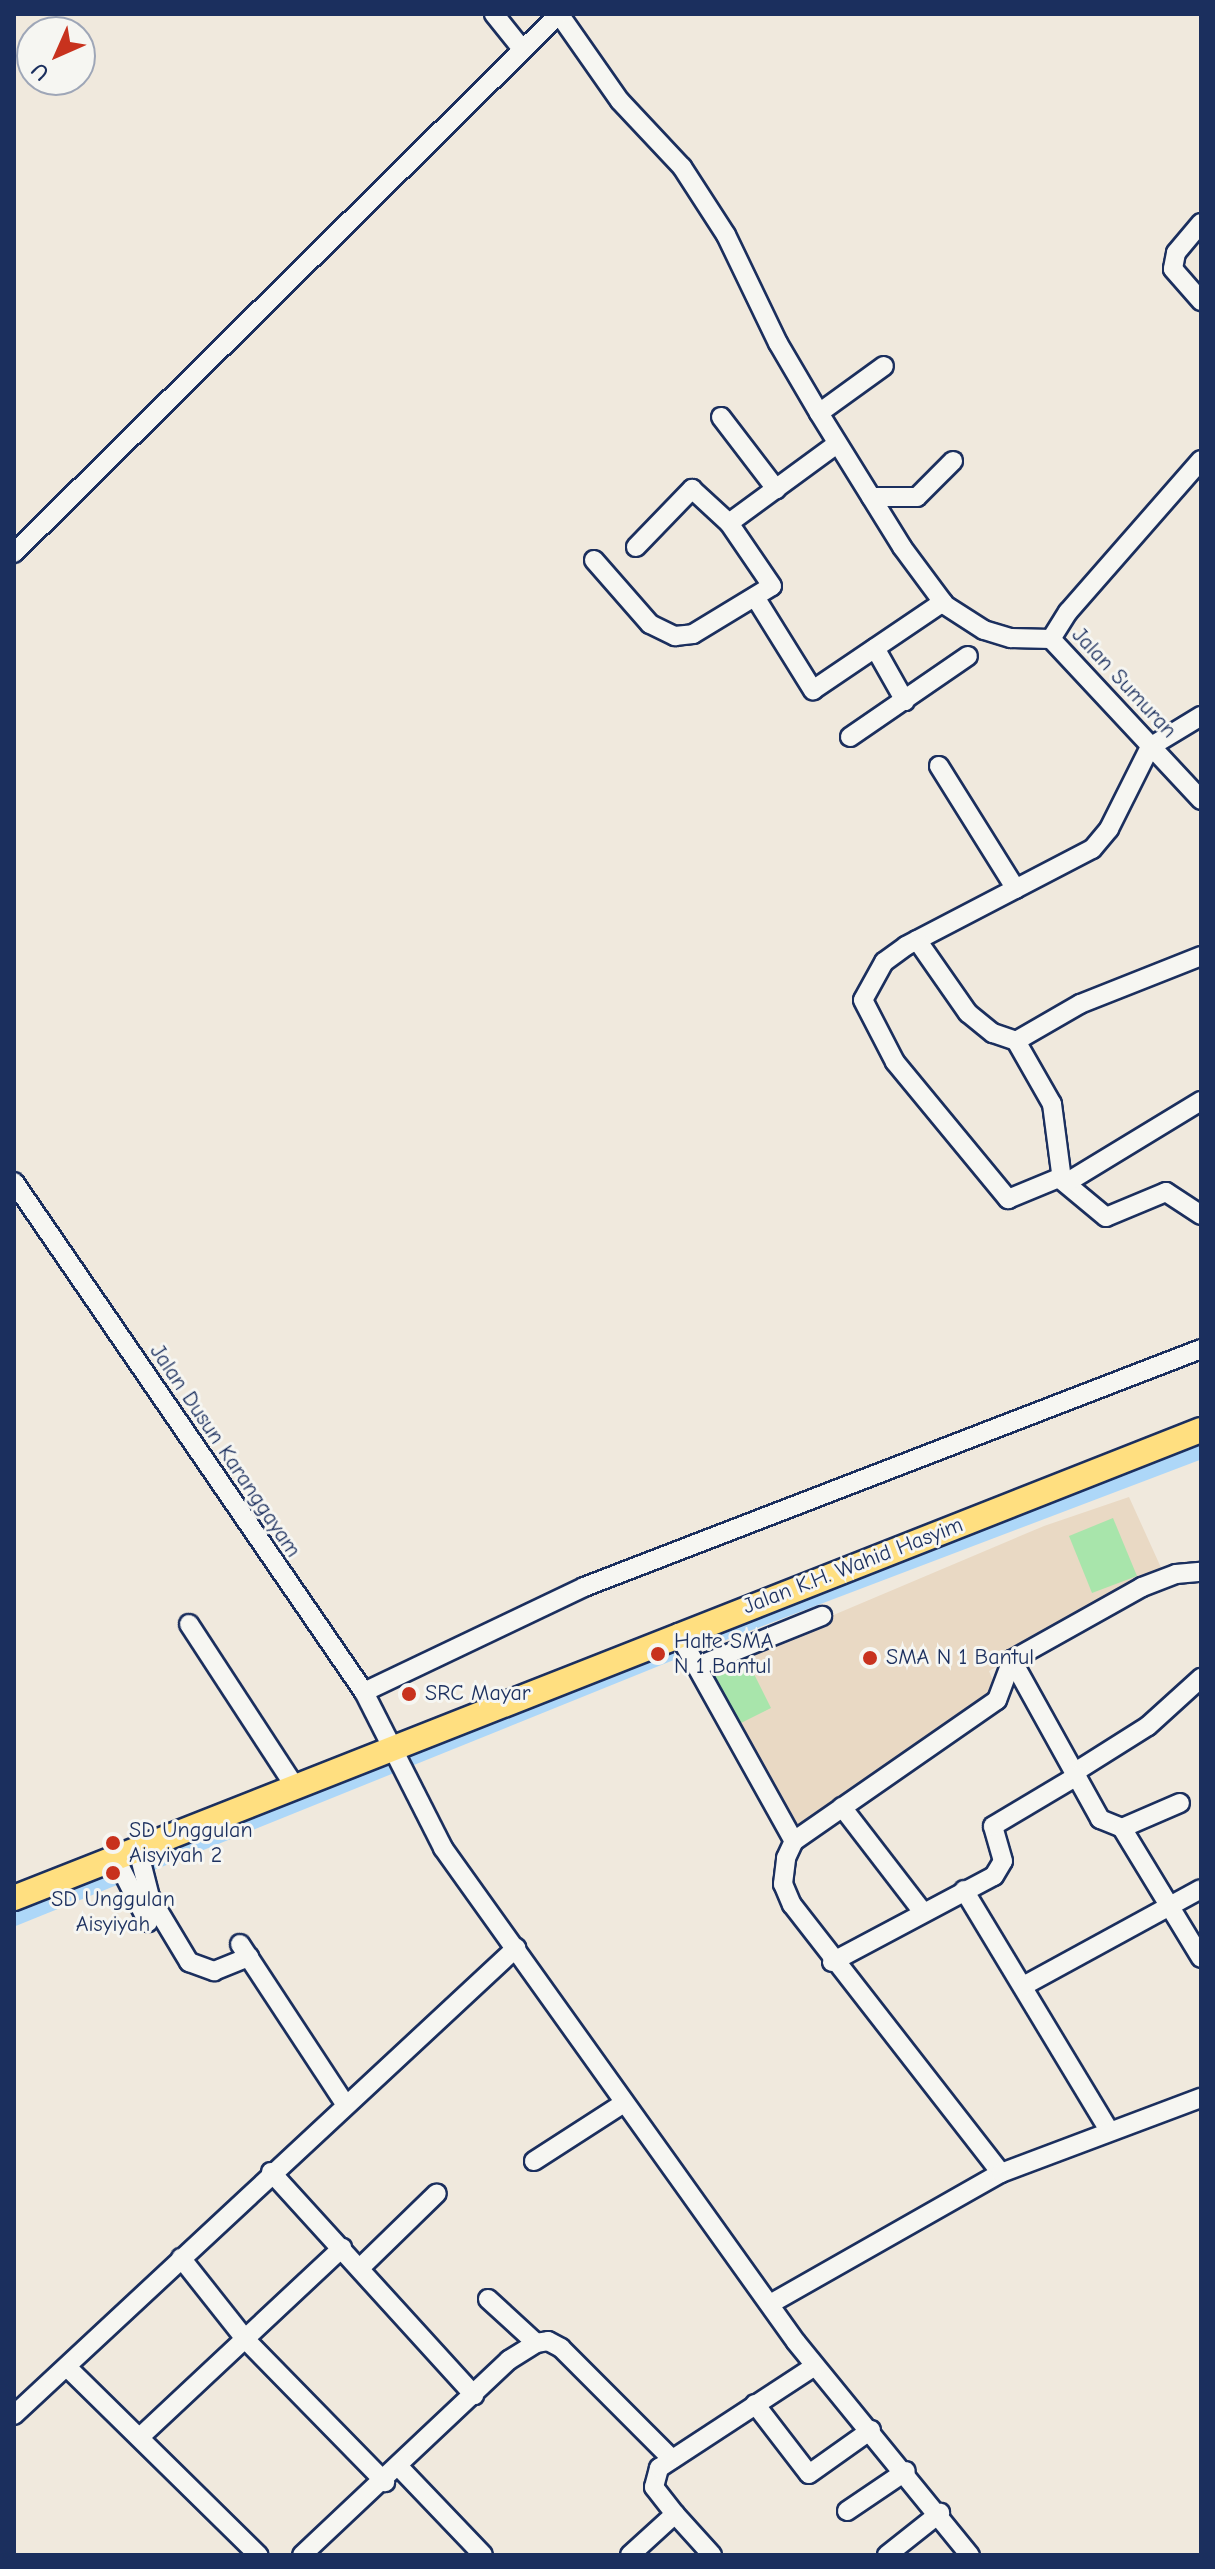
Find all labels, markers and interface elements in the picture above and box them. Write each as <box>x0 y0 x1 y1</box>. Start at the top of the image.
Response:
north arrow <box>16 16 96 96</box>
text: U <box>26 57 55 86</box>
street label: Jalan Sumuran <box>1066 622 1182 744</box>
street label: Jalan Dusun Karanggayam <box>144 1339 306 1563</box>
street label: Jalan K.H. Wahid Hasyim <box>739 1512 967 1620</box>
place label: Halte SMA N 1 Bantul <box>674 1628 773 1680</box>
marker: Halte SMA N 1 Bantul <box>649 1645 667 1663</box>
place label: SMA N 1 Bantul <box>886 1645 1034 1671</box>
marker: SMA N 1 Bantul <box>861 1649 879 1667</box>
place label: SRC Mayar <box>425 1681 530 1707</box>
marker: SRC Mayar <box>400 1685 418 1703</box>
place label: SD Unggulan Aisyiyah 2 <box>129 1817 253 1868</box>
marker: SD Unggulan Aisyiyah 2 <box>104 1834 122 1852</box>
marker: SD Unggulan Aisyiyah <box>104 1864 122 1882</box>
place label: SD Unggulan Aisyiyah <box>51 1886 175 1938</box>

